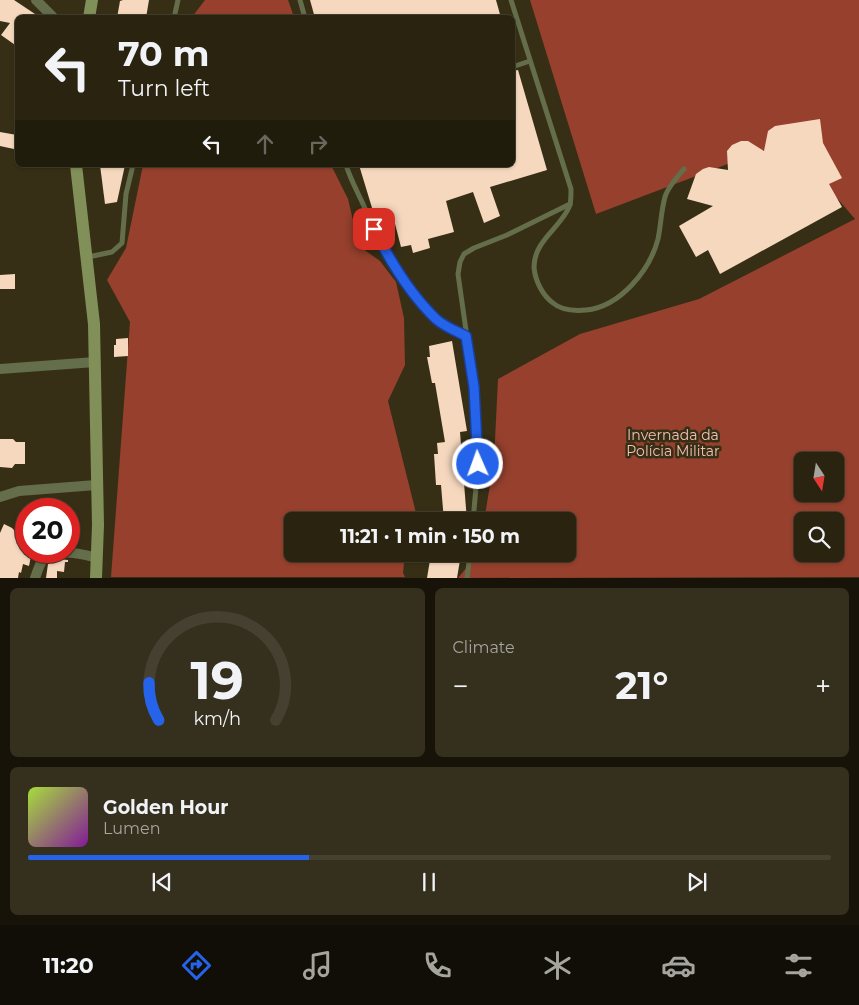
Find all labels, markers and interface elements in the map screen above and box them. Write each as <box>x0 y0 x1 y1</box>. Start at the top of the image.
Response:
text: 70 m <box>118 32 209 75</box>
icon: left <box>35 35 100 100</box>
text: Turn left <box>118 75 210 102</box>
icon: left <box>198 130 226 158</box>
icon: ahead <box>251 130 279 158</box>
icon: right <box>304 130 332 158</box>
pin <box>353 208 395 250</box>
icon: arrive <box>360 215 388 243</box>
park label: Invernada da Polícia Militar <box>626 426 720 460</box>
position arrow <box>451 437 503 489</box>
north arrow <box>794 452 844 502</box>
map controls <box>794 452 844 562</box>
speed limit sign: 20 <box>15 498 80 563</box>
button: search <box>794 512 844 562</box>
text: 11:21 · 1 min · 150 m <box>340 525 520 548</box>
text: Climate <box>453 638 515 657</box>
text: 19 <box>190 649 244 712</box>
text: 21° <box>615 662 668 709</box>
text: − <box>453 669 469 703</box>
text: + <box>815 669 831 703</box>
text: km/h <box>193 708 241 729</box>
text: Golden Hour <box>103 796 229 819</box>
text: Lumen <box>103 819 161 838</box>
icon: previous <box>148 868 176 896</box>
icon: pause <box>415 868 443 896</box>
icon: next <box>683 868 711 896</box>
icon: directions <box>179 948 214 983</box>
icon: music <box>300 948 335 983</box>
icon: phone <box>420 948 455 983</box>
icon: climate <box>540 948 575 983</box>
icon: car <box>661 948 696 983</box>
icon: filters <box>781 948 816 983</box>
text: 11:20 <box>43 952 94 979</box>

